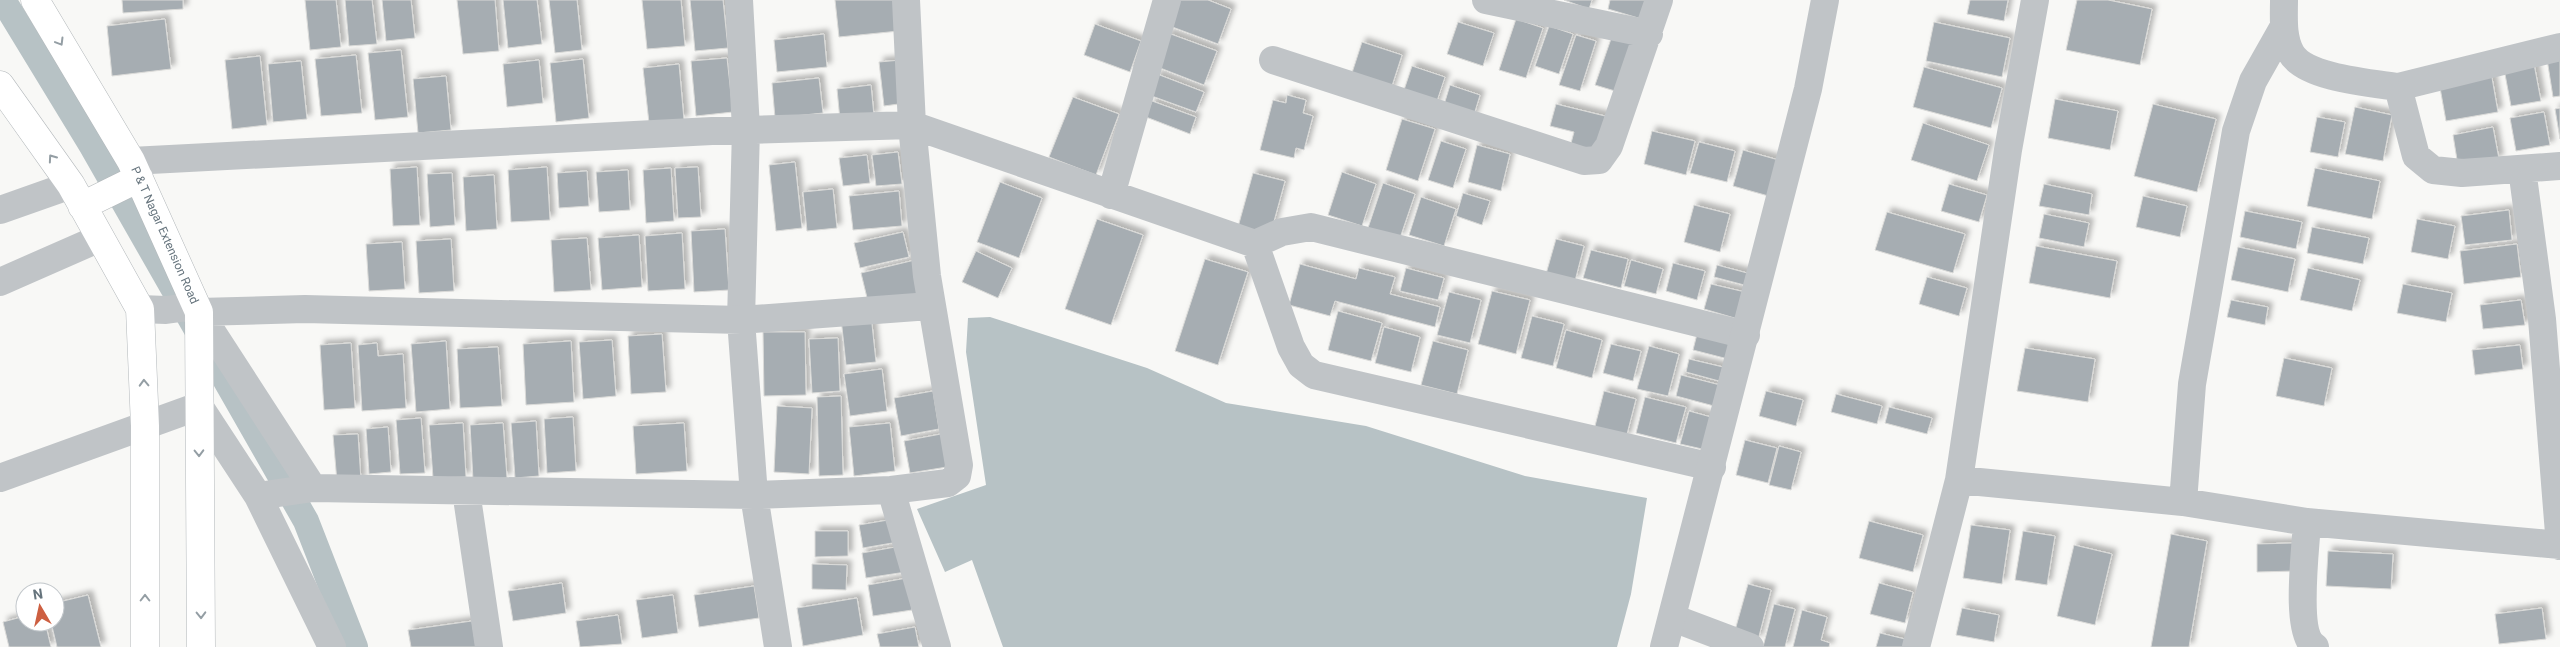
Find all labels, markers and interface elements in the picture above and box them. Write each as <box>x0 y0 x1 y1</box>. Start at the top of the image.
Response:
one-way arrow <box>54 36 64 45</box>
one-way arrow <box>49 154 58 163</box>
street label: P & T Nagar Extension Road <box>128 164 202 306</box>
one-way arrow <box>138 379 149 387</box>
one-way arrow <box>194 449 204 457</box>
north arrow <box>15 582 65 632</box>
text: N <box>32 585 44 603</box>
one-way arrow <box>140 594 150 602</box>
one-way arrow <box>196 612 206 619</box>

